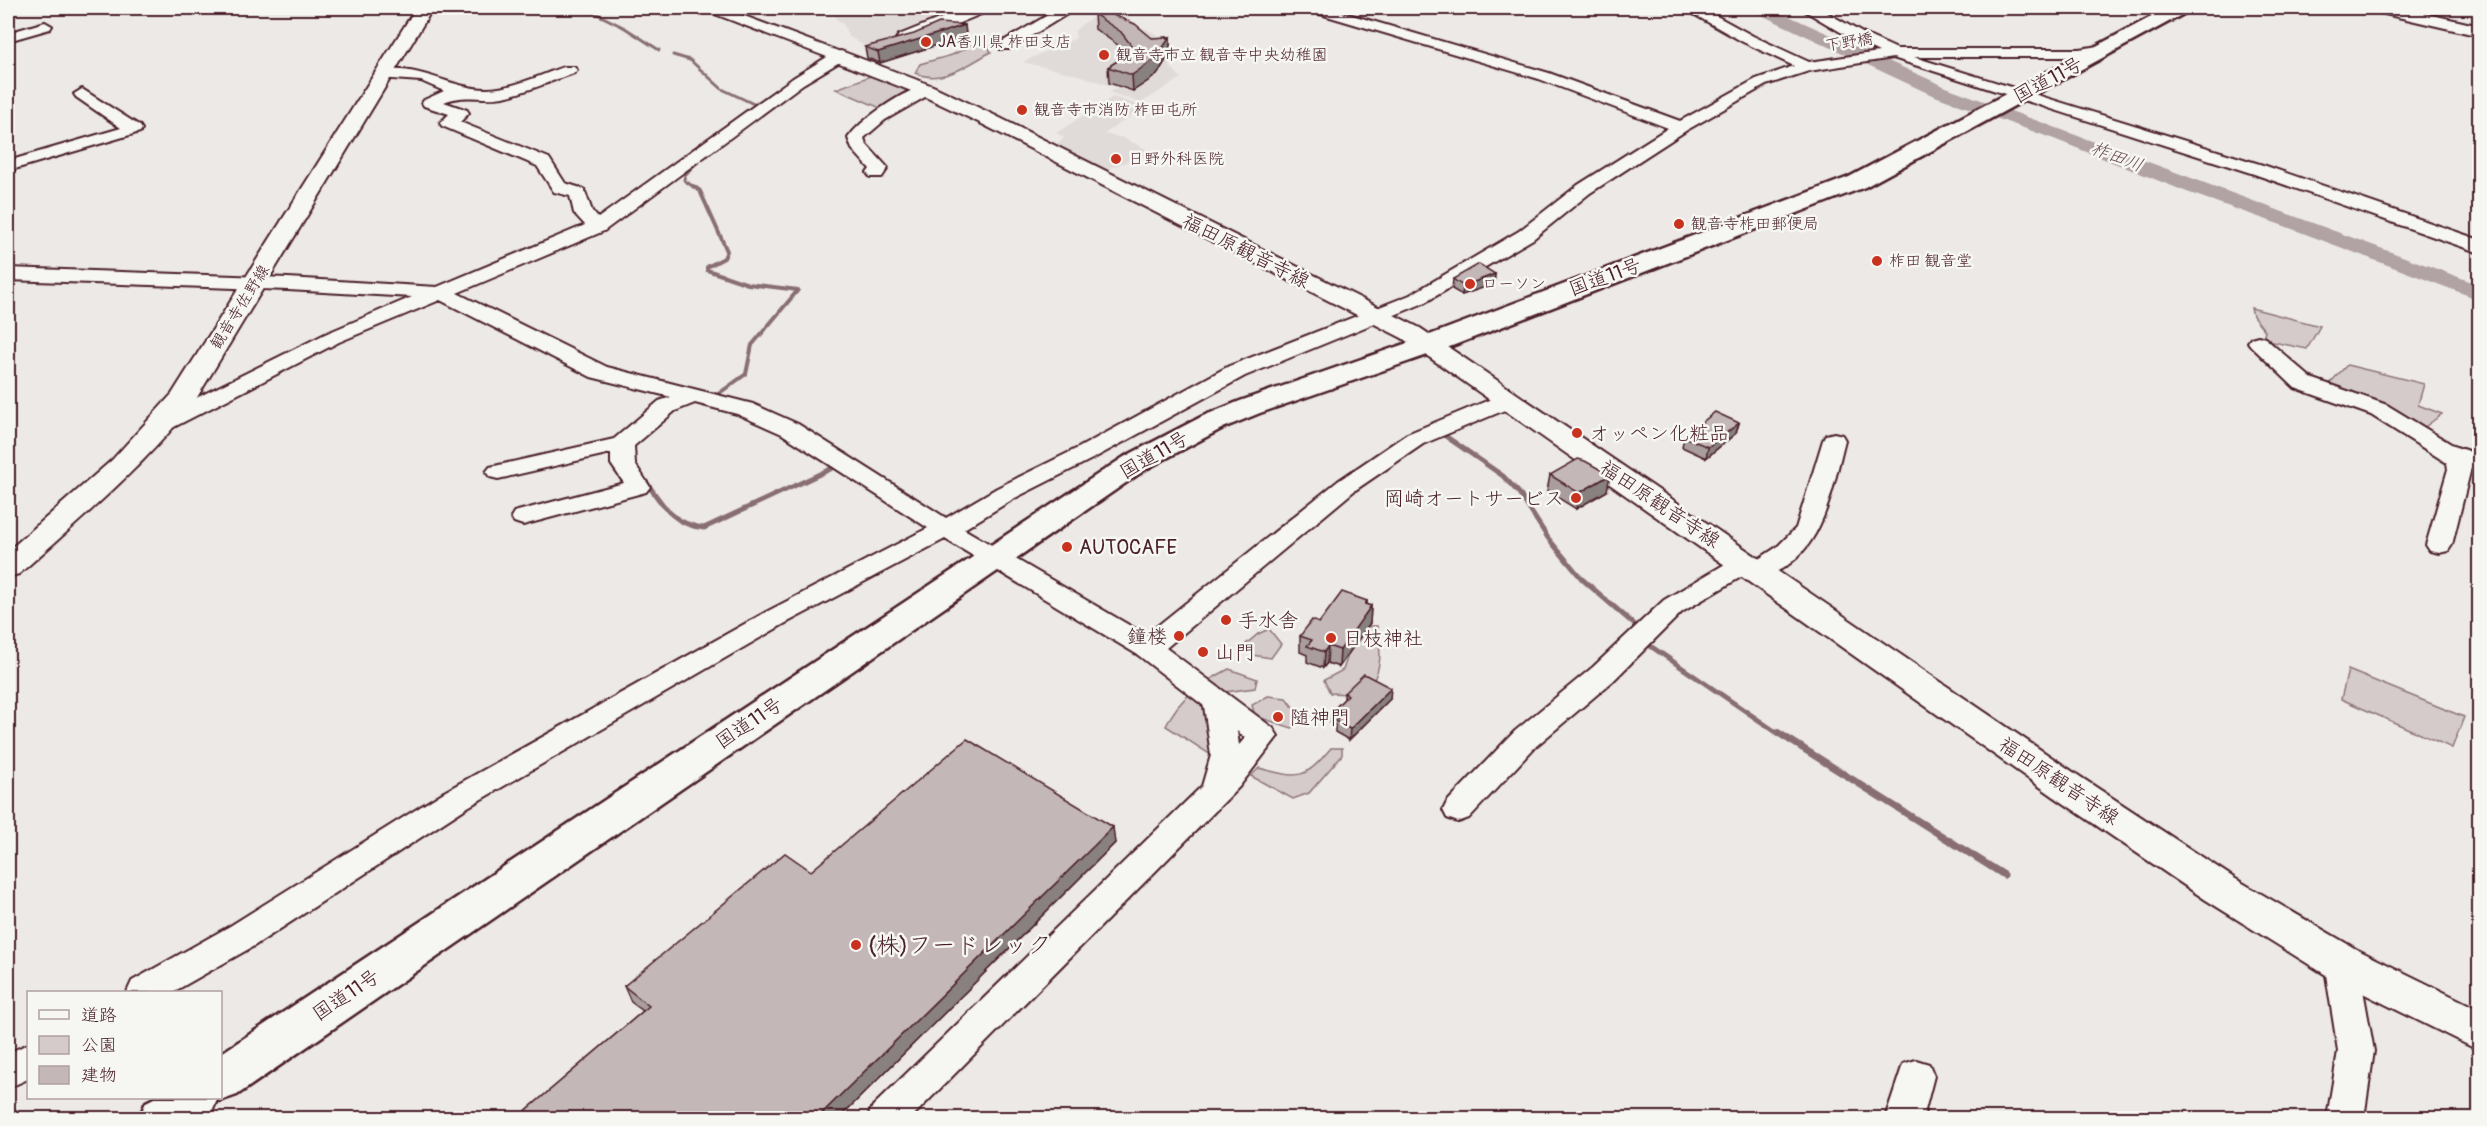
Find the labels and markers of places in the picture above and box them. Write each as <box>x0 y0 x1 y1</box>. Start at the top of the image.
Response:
place label: JA香川県 柞田支店 <box>938 32 1072 52</box>
marker: JA香川県 柞田支店 <box>919 35 933 49</box>
place label: 観音寺市立 観音寺中央幼稚園 <box>1116 45 1327 65</box>
marker: 観音寺市立 観音寺中央幼稚園 <box>1097 48 1111 62</box>
place label: 観音寺市消防 柞田屯所 <box>1034 100 1197 120</box>
marker: 観音寺市消防 柞田屯所 <box>1015 103 1029 117</box>
place label: 日野外科医院 <box>1128 149 1224 169</box>
marker: 日野外科医院 <box>1109 152 1123 166</box>
place label: 観音寺柞田郵便局 <box>1691 214 1819 234</box>
marker: 観音寺柞田郵便局 <box>1672 217 1686 231</box>
place label: 柞田 観音堂 <box>1889 251 1972 271</box>
marker: 柞田 観音堂 <box>1870 254 1884 268</box>
place label: ローソン <box>1482 274 1546 294</box>
marker: ローソン <box>1463 277 1477 291</box>
place label: オッペン化粧品 <box>1589 421 1729 446</box>
marker: オッペン化粧品 <box>1570 426 1584 440</box>
place label: 岡崎オートサービス <box>1384 486 1564 511</box>
marker: 岡崎オートサービス <box>1569 491 1583 505</box>
place label: AUTOCAFE <box>1079 535 1177 560</box>
marker: AUTOCAFE <box>1060 540 1074 554</box>
place label: 手水舎 <box>1238 608 1298 633</box>
marker: 手水舎 <box>1219 613 1233 627</box>
place label: 鐘楼 <box>1127 624 1167 649</box>
place label: 日枝神社 <box>1343 626 1423 651</box>
marker: 鐘楼 <box>1172 629 1186 643</box>
marker: 日枝神社 <box>1324 631 1338 645</box>
place label: 山門 <box>1215 640 1255 665</box>
marker: 山門 <box>1196 645 1210 659</box>
place label: 随神門 <box>1290 705 1350 730</box>
marker: 随神門 <box>1271 710 1285 724</box>
place label: (株)フードレック <box>868 931 1052 960</box>
marker: (株)フードレック <box>849 938 863 952</box>

